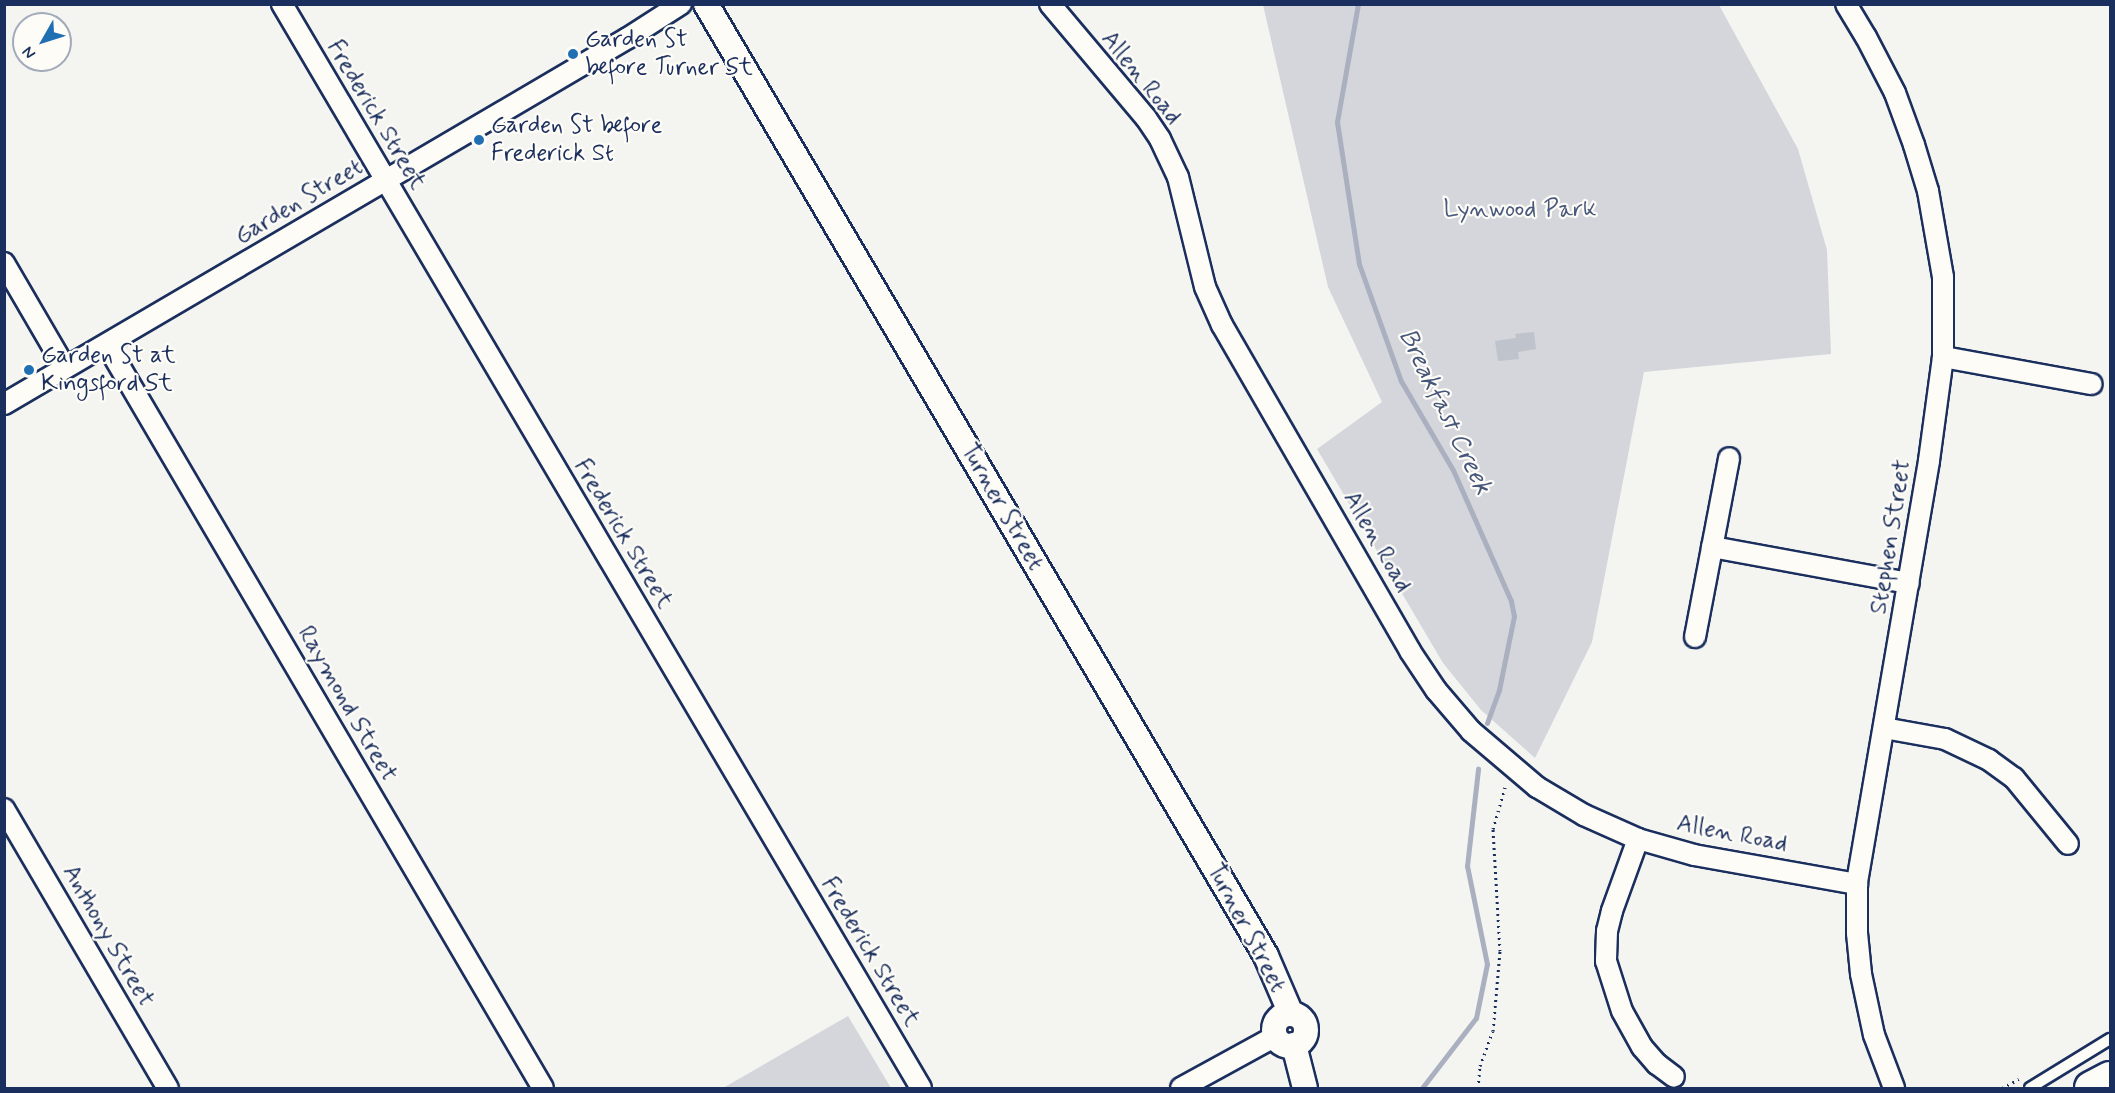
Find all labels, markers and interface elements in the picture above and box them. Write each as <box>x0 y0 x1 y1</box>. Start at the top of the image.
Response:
north arrow <box>12 12 72 72</box>
street label: Allen Road <box>1094 25 1188 131</box>
place label: Garden St before Turner St <box>585 26 753 82</box>
street label: Frederick Street <box>320 35 432 195</box>
text: N <box>18 42 41 63</box>
marker: Garden St before Turner St <box>566 47 580 61</box>
place label: Garden St before Frederick St <box>491 112 661 168</box>
marker: Garden St before Frederick St <box>472 133 486 147</box>
street label: Garden Street <box>228 152 370 252</box>
park label: Lynwood Park <box>1446 196 1594 224</box>
water label: Breakfast Creek <box>1390 324 1498 500</box>
place label: Garden St at Kingsford St <box>41 342 174 398</box>
marker: Garden St at Kingsford St <box>22 363 36 377</box>
street label: Turner Street <box>953 437 1051 577</box>
street label: Frederick Street <box>567 454 679 614</box>
street label: Stephen Street <box>1865 458 1917 616</box>
street label: Allen Road <box>1336 486 1418 598</box>
street label: Raymond Street <box>291 622 403 786</box>
street label: Allen Road <box>1674 809 1790 859</box>
street label: Turner Street <box>1199 857 1293 999</box>
street label: Anthony Street <box>56 860 160 1012</box>
street label: Frederick Street <box>814 872 926 1032</box>

